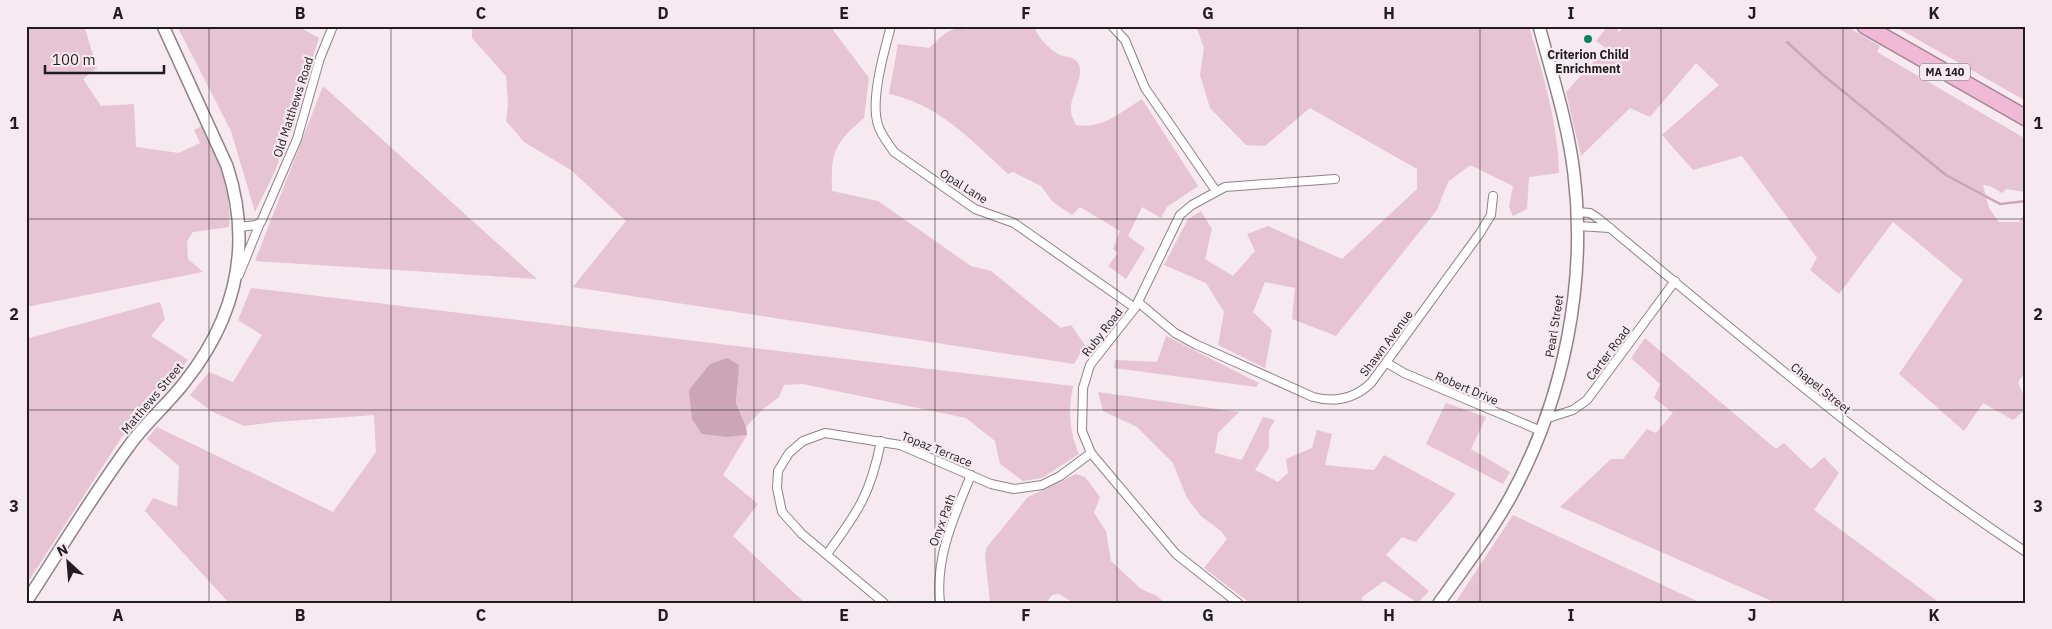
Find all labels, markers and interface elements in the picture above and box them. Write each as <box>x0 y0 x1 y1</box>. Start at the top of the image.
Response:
text: A <box>113 3 124 23</box>
text: B <box>295 3 306 23</box>
text: C <box>476 3 486 23</box>
text: D <box>657 3 669 23</box>
text: E <box>839 3 849 23</box>
text: F <box>1021 3 1031 23</box>
text: G <box>1202 3 1214 23</box>
text: H <box>1383 3 1395 23</box>
text: I <box>1568 3 1575 23</box>
text: J <box>1748 3 1756 23</box>
text: K <box>1928 3 1940 23</box>
marker: Criterion Child Enrichment <box>1582 33 1594 45</box>
scale bar <box>45 42 164 74</box>
place label: Criterion Child Enrichment <box>1547 47 1629 76</box>
text: 100 m <box>52 50 96 69</box>
street label: Old Matthews Road <box>270 55 316 159</box>
road number: MA 140 <box>1920 64 1970 80</box>
text: 1 <box>9 113 19 133</box>
text: 1 <box>2033 113 2043 133</box>
street label: Opal Lane <box>937 165 991 207</box>
street label: Pearl Street <box>1542 293 1566 359</box>
text: 2 <box>9 304 19 324</box>
text: 2 <box>2033 304 2043 324</box>
street label: Ruby Road <box>1078 305 1126 359</box>
street label: Shawn Avenue <box>1356 307 1416 379</box>
street label: Carter Road <box>1583 323 1633 383</box>
street label: Matthews Street <box>118 359 186 437</box>
street label: Chapel Street <box>1788 359 1854 417</box>
street label: Robert Drive <box>1433 368 1501 408</box>
street label: Topaz Terrace <box>899 428 975 470</box>
street label: Onyx Path <box>926 492 958 548</box>
text: 3 <box>9 496 19 516</box>
text: 3 <box>2033 496 2043 516</box>
north arrow <box>42 536 92 586</box>
text: N <box>54 540 71 561</box>
text: A <box>113 605 124 625</box>
text: B <box>295 605 306 625</box>
text: C <box>476 605 486 625</box>
text: D <box>657 605 669 625</box>
text: E <box>839 605 849 625</box>
text: F <box>1021 605 1031 625</box>
text: G <box>1202 605 1214 625</box>
text: H <box>1383 605 1395 625</box>
text: I <box>1568 605 1575 625</box>
text: J <box>1748 605 1756 625</box>
text: K <box>1928 605 1940 625</box>

